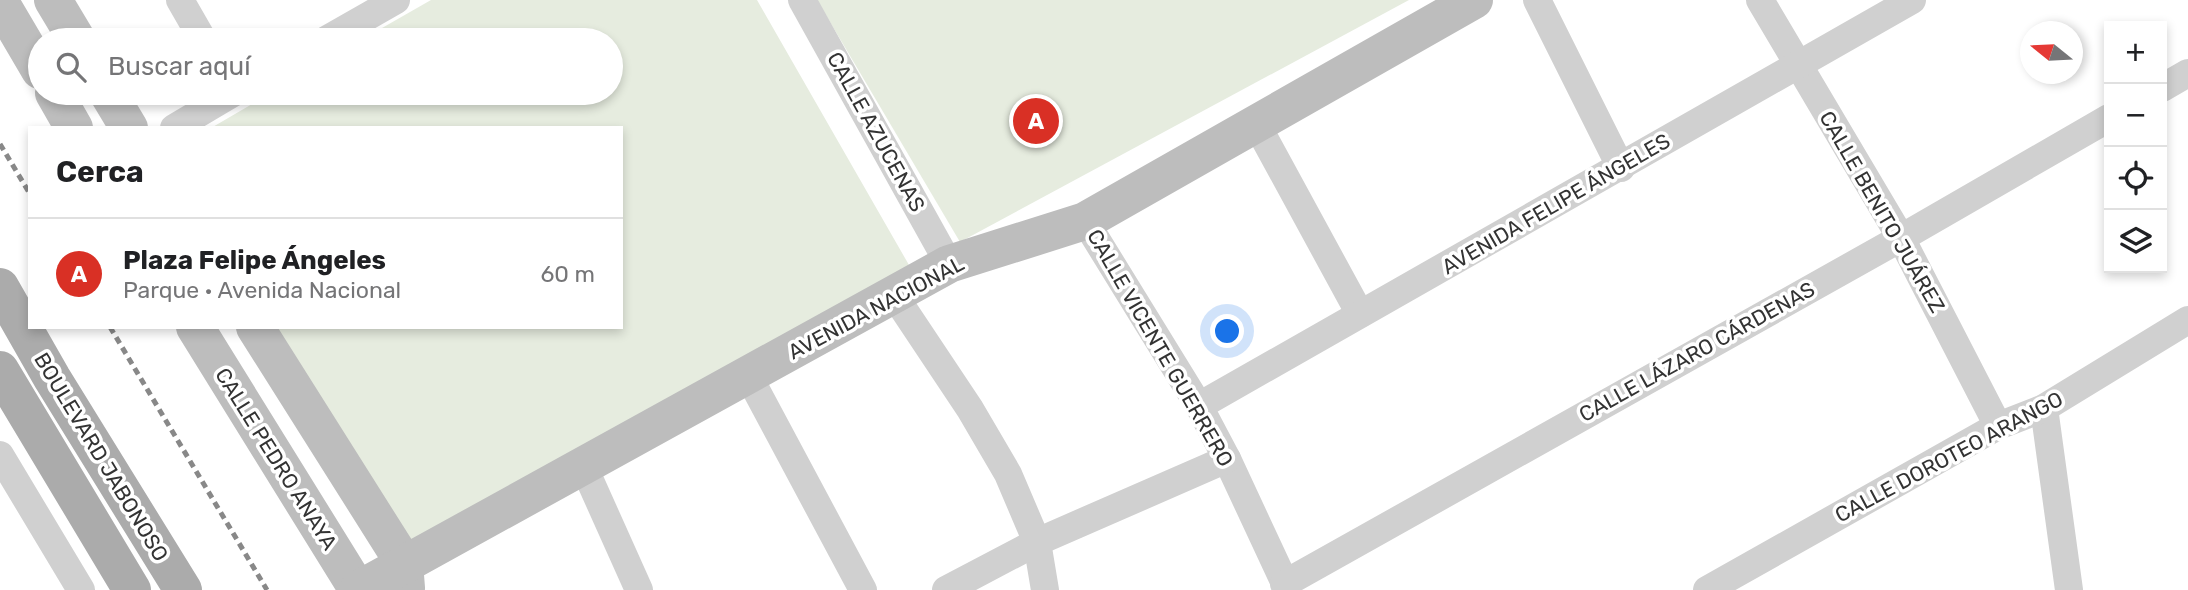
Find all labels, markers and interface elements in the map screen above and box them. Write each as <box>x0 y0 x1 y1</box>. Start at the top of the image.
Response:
north arrow <box>2020 21 2083 84</box>
map controls <box>2104 21 2167 273</box>
button: + <box>2104 21 2167 84</box>
search box <box>28 28 623 105</box>
icon: search <box>52 48 90 86</box>
street label: CALLE AZUCENAS <box>822 48 931 216</box>
text: Buscar aquí <box>108 51 250 82</box>
button: − <box>2104 84 2167 147</box>
pin: A <box>1013 95 1059 147</box>
street label: CALLE BENITO JUÁREZ <box>1814 107 1950 317</box>
street label: AVENIDA FELIPE ÁNGELES <box>1437 128 1674 279</box>
button: locate <box>2104 147 2167 210</box>
text: Cerca <box>56 154 144 190</box>
button: layers <box>2104 210 2167 273</box>
street label: CALLE VICENTE GUERRERO <box>1082 225 1239 471</box>
text: Plaza Felipe Ángeles <box>123 245 386 276</box>
street label: AVENIDA NACIONAL <box>784 251 968 364</box>
text: A <box>71 260 87 288</box>
text: 60 m <box>540 260 595 288</box>
text: Parque · Avenida Nacional <box>123 276 401 304</box>
street label: CALLE LÁZARO CÁRDENAS <box>1575 276 1819 427</box>
your location <box>1210 314 1244 348</box>
street label: BOULEVARD JABONOSO <box>29 348 174 566</box>
street label: CALLE PEDRO ANAYA <box>210 363 343 554</box>
street label: CALLE DOROTEO ARANGO <box>1831 386 2067 527</box>

